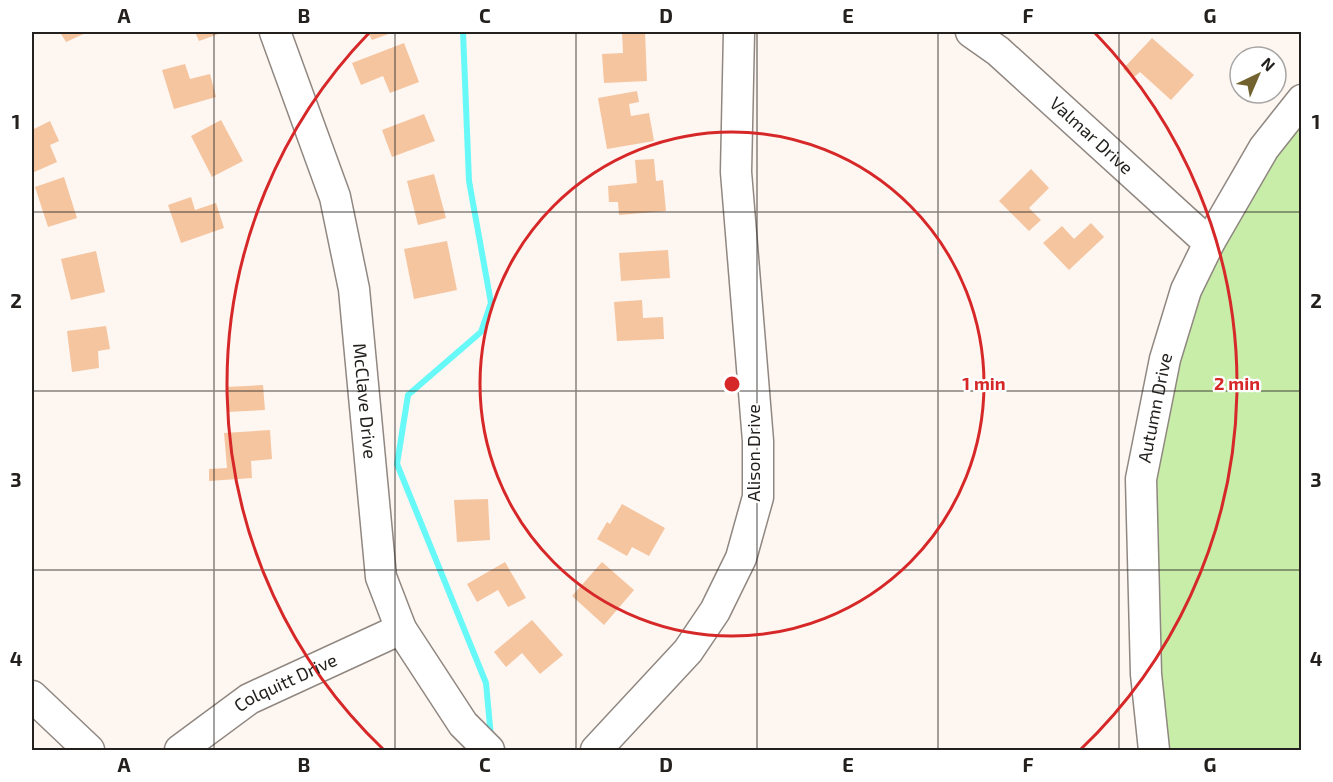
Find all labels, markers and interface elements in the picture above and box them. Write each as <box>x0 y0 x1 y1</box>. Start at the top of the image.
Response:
text: A <box>117 3 131 27</box>
text: B <box>298 3 310 27</box>
text: C <box>479 3 491 27</box>
text: D <box>659 3 673 27</box>
text: E <box>842 3 854 27</box>
text: F <box>1022 3 1034 27</box>
text: G <box>1204 3 1216 27</box>
north arrow <box>1228 45 1288 105</box>
text: N <box>1258 53 1280 75</box>
street label: Valmar Drive <box>1046 92 1138 179</box>
text: 1 <box>12 109 20 133</box>
text: 1 <box>1312 109 1320 133</box>
text: 2 <box>10 288 22 312</box>
text: 2 <box>1310 288 1322 312</box>
street label: McClave Drive <box>349 342 382 460</box>
street label: Autumn Drive <box>1133 350 1176 465</box>
text: 1 min <box>962 372 1006 394</box>
text: 2 min <box>1214 372 1260 394</box>
centre of rings <box>722 374 742 394</box>
street label: Alison Drive <box>742 404 764 502</box>
text: 3 <box>10 467 22 491</box>
text: 3 <box>1310 467 1322 491</box>
text: 4 <box>10 646 23 670</box>
text: 4 <box>1310 646 1323 670</box>
street label: Colquitt Drive <box>229 648 340 716</box>
text: A <box>117 752 131 776</box>
text: B <box>298 752 310 776</box>
text: C <box>479 752 491 776</box>
text: D <box>659 752 673 776</box>
text: E <box>842 752 854 776</box>
text: F <box>1022 752 1034 776</box>
text: G <box>1204 752 1216 776</box>

